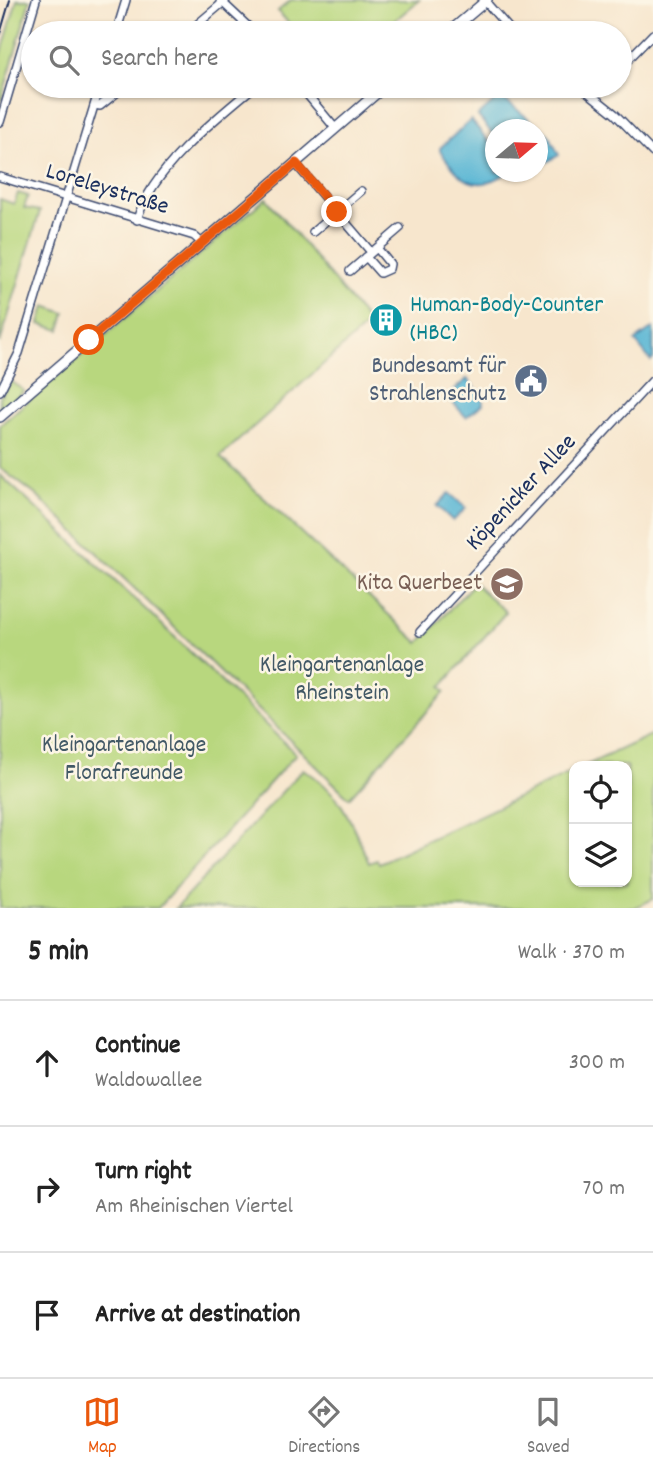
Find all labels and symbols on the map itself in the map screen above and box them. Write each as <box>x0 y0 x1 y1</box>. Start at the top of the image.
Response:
north arrow <box>485 119 548 182</box>
street label: Loreleystraße <box>41 155 173 225</box>
route end <box>321 196 352 227</box>
place label: Human-Body-Counter (HBC) <box>410 289 603 351</box>
building icon: Human-Body-Counter (HBC) <box>367 301 405 339</box>
route start <box>73 324 104 355</box>
place label: Bundesamt für Strahlenschutz <box>369 350 506 412</box>
public building icon: Bundesamt für Strahlenschutz <box>512 362 550 400</box>
street label: Köpenicker Allee <box>459 427 585 559</box>
school or university icon: Kita Querbeet <box>488 565 526 603</box>
place label: Kita Querbeet <box>357 567 482 601</box>
park label: Kleingartenanlage Rheinstein <box>260 649 424 711</box>
park label: Kleingartenanlage Florafreunde <box>42 729 206 791</box>

